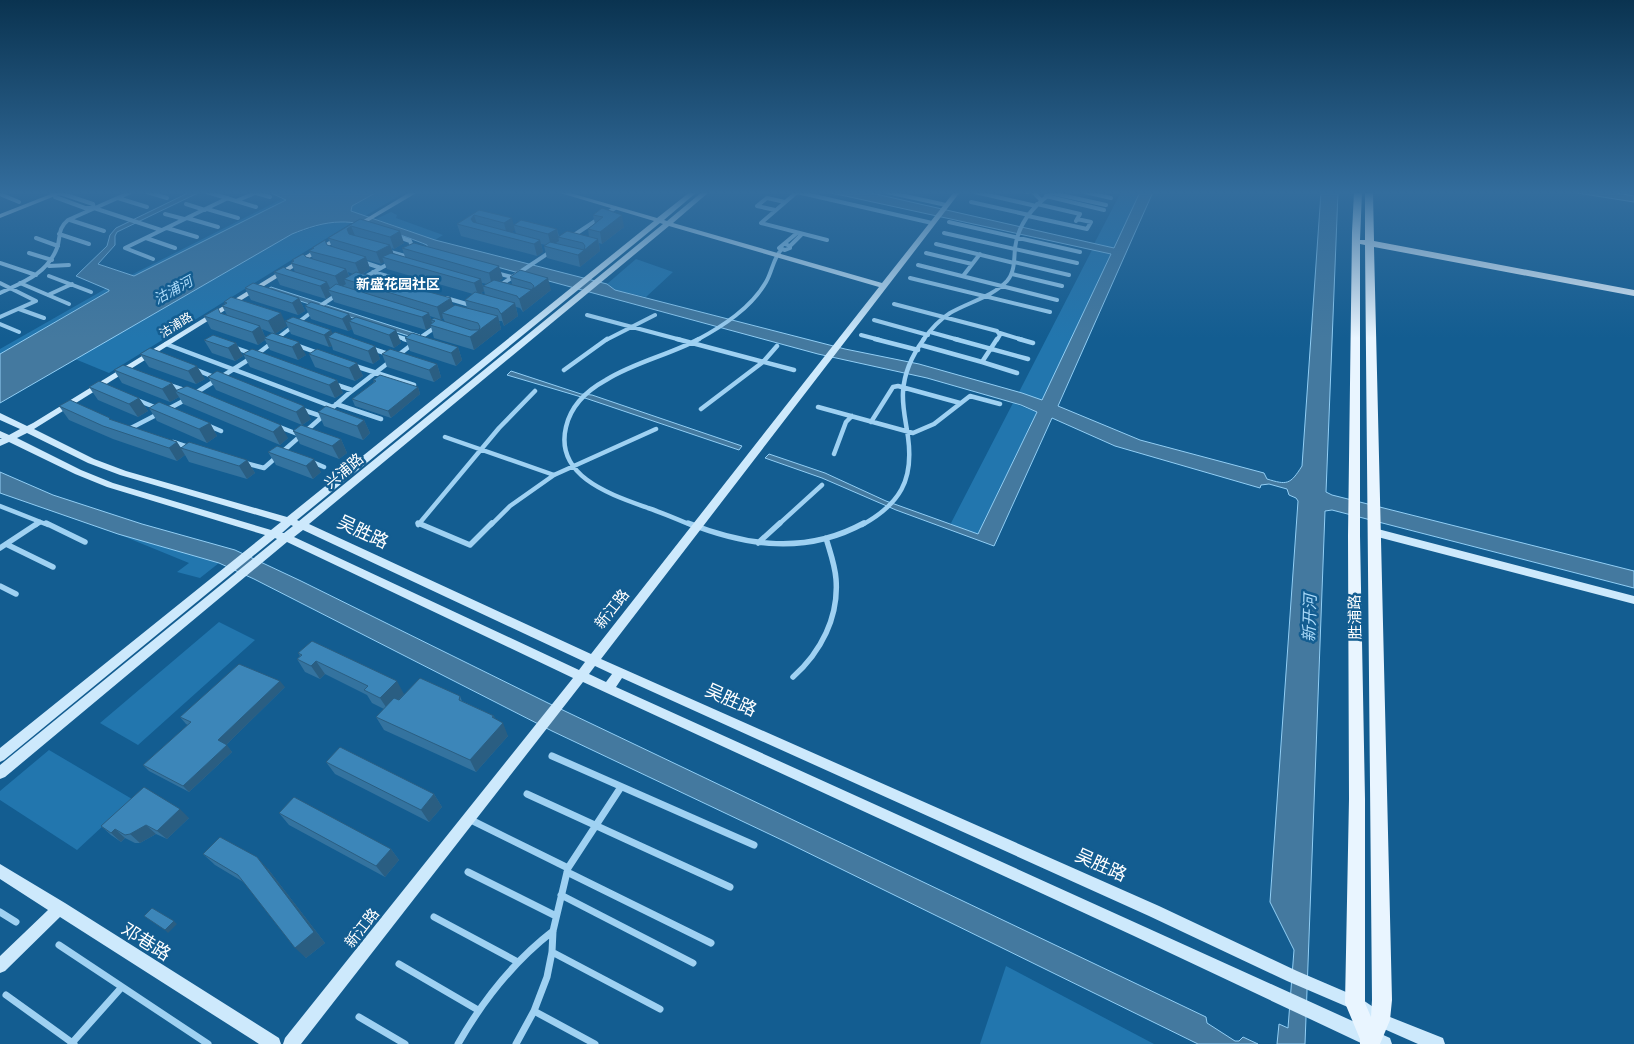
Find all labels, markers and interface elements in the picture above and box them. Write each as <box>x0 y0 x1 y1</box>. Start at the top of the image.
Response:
water label: 沽浦河 <box>150 270 198 308</box>
district label: 新盛花园社区 <box>356 275 440 293</box>
street label: 沽浦路 <box>156 309 196 341</box>
street label: 兴浦路 <box>320 448 368 493</box>
street label: 吴胜路 <box>333 509 393 554</box>
street label: 新江路 <box>589 584 634 633</box>
water label: 新开河 <box>1297 591 1321 642</box>
street label: 胜浦路 <box>1344 594 1365 640</box>
street label: 吴胜路 <box>701 677 761 722</box>
street label: 吴胜路 <box>1071 842 1131 887</box>
street label: 新江路 <box>339 903 384 952</box>
street label: 邓巷路 <box>117 917 176 966</box>

